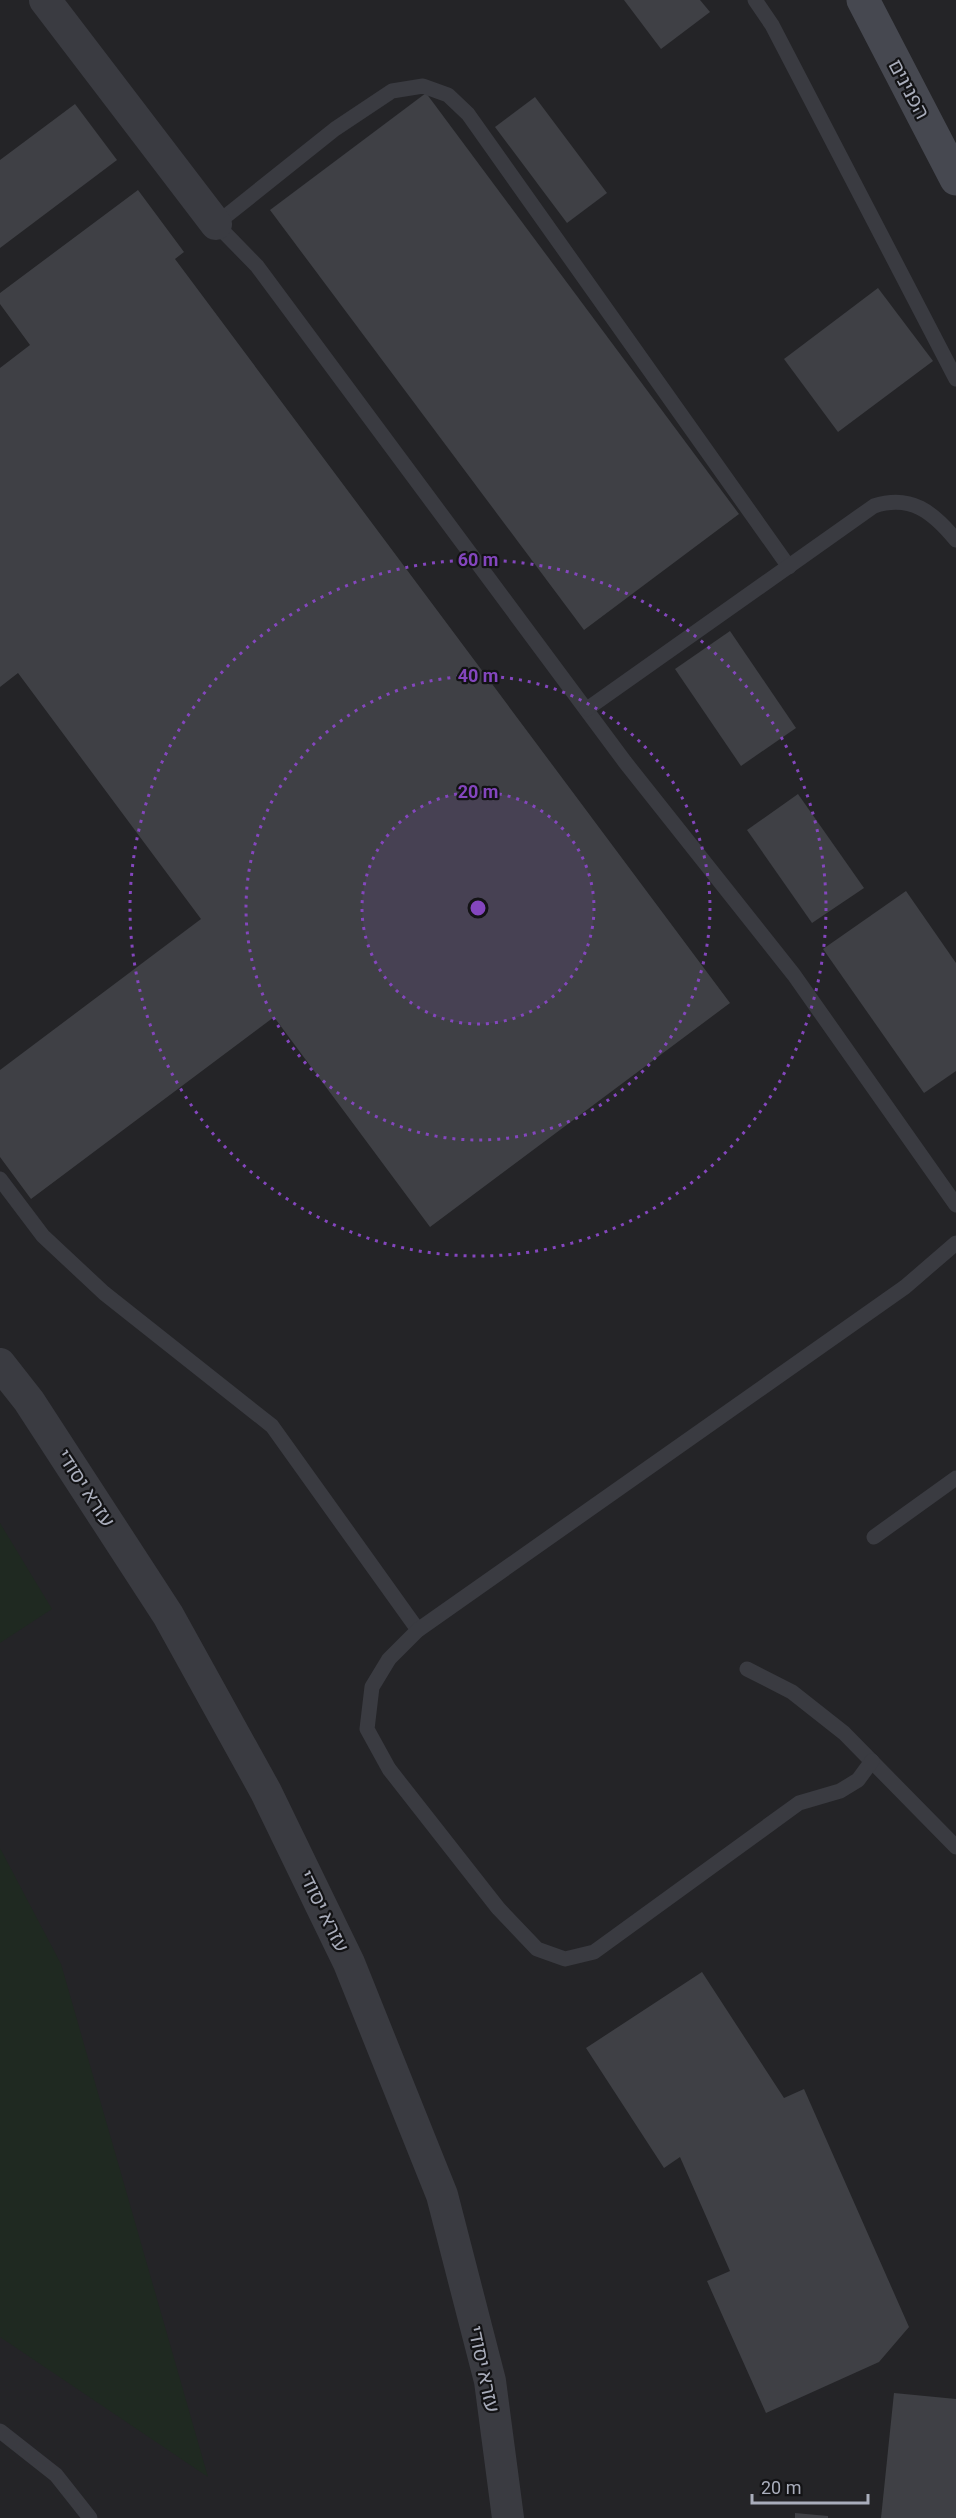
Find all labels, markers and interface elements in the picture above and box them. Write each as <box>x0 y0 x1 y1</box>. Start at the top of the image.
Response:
street label: הפנינים <box>883 55 935 123</box>
text: 60 m <box>458 549 498 570</box>
text: 40 m <box>458 665 498 686</box>
text: 20 m <box>458 781 498 802</box>
centre of rings <box>468 898 488 918</box>
street label: עזרא יסודי <box>52 1445 120 1531</box>
street label: עזרא יסודי <box>294 1866 354 1956</box>
street label: עזרא יסודי <box>463 2324 505 2414</box>
scale bar <box>752 2467 868 2505</box>
text: 20 m <box>761 2477 801 2498</box>

